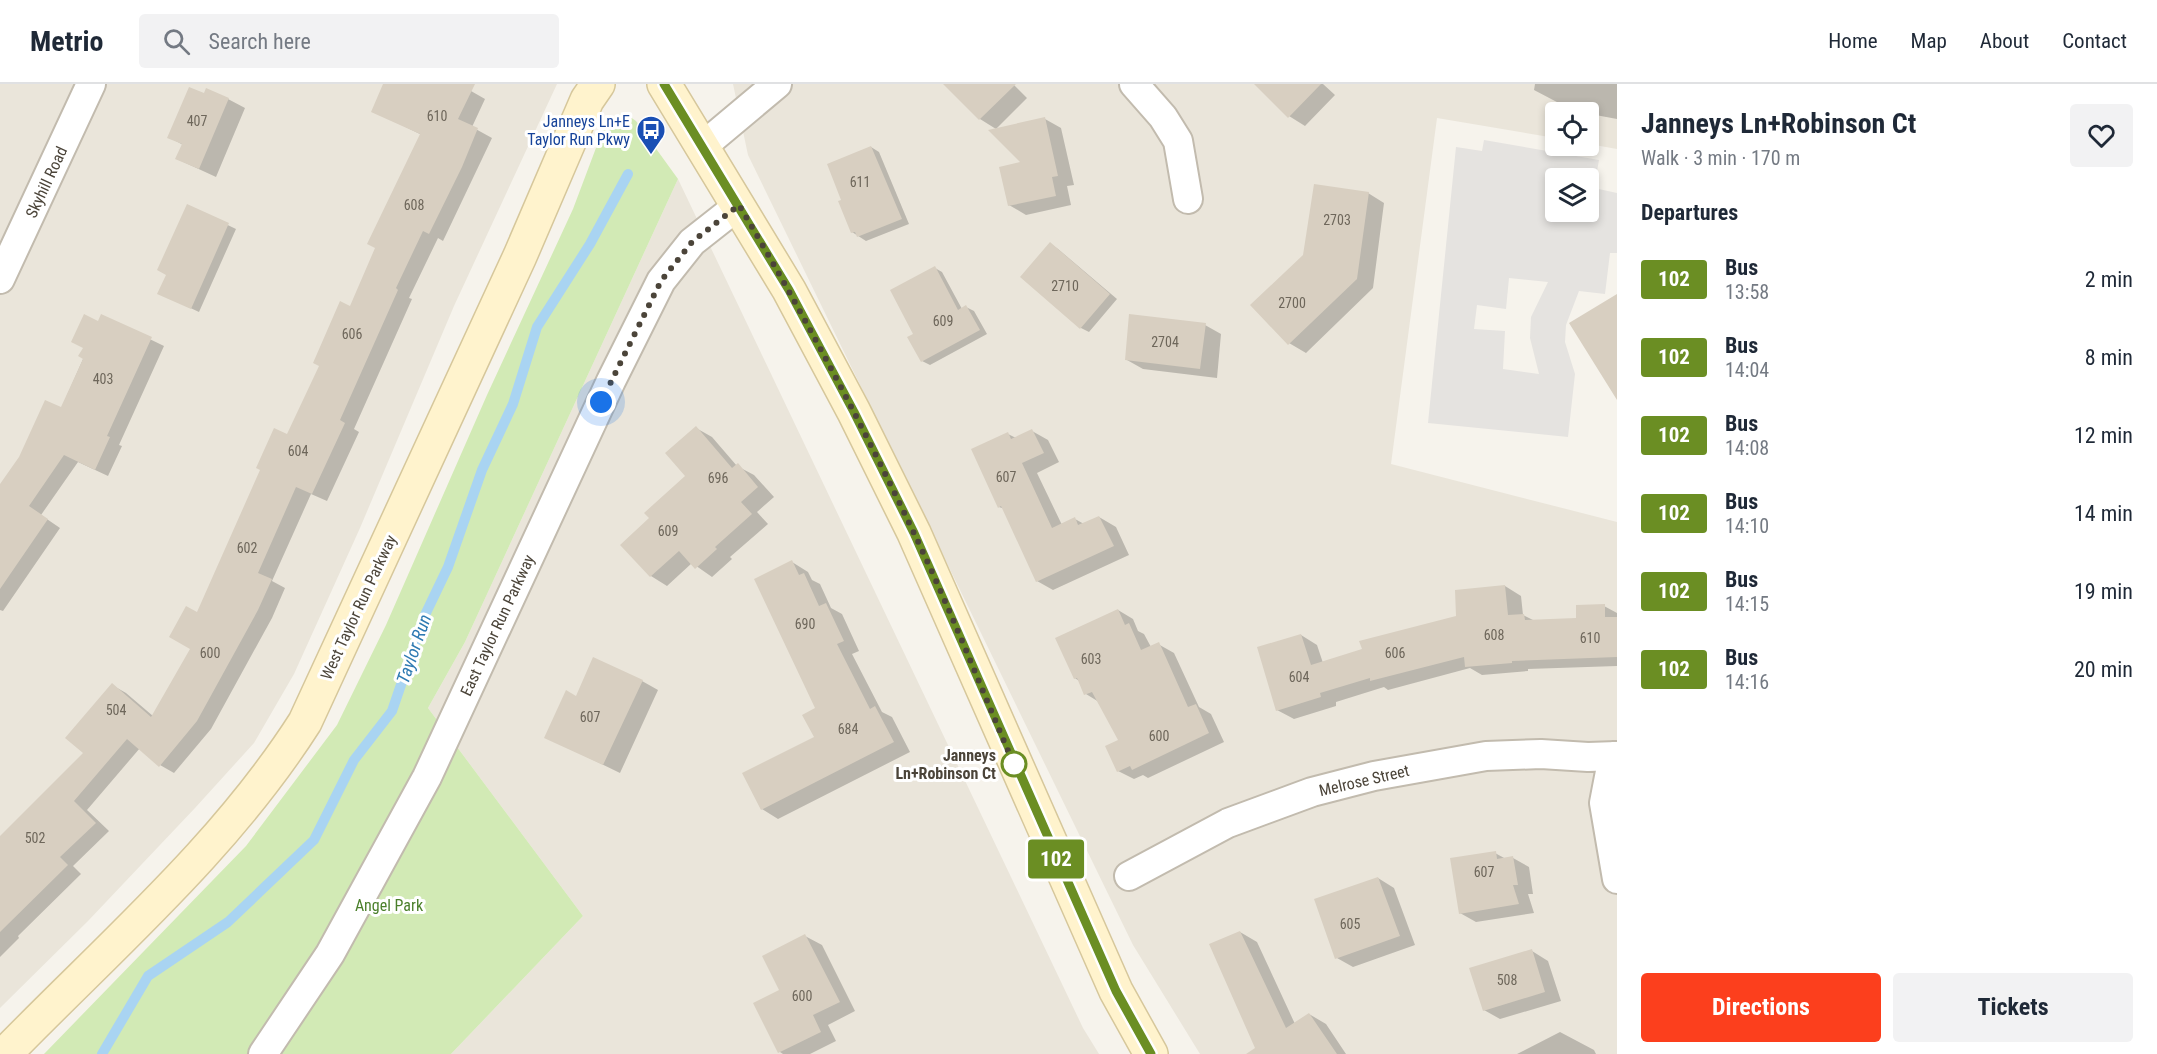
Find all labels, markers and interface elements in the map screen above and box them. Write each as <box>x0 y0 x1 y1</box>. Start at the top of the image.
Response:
search box <box>139 14 559 68</box>
text: Metrio <box>30 25 103 58</box>
icon: search <box>160 25 193 58</box>
text: Search here <box>208 29 311 54</box>
text: Home <box>1828 29 1878 53</box>
text: Map <box>1911 29 1947 53</box>
text: About <box>1980 29 2029 53</box>
text: Contact <box>2062 29 2127 53</box>
map controls <box>1545 102 1599 222</box>
button: locate <box>1545 102 1599 156</box>
button: heart <box>2070 104 2133 167</box>
text: Janneys Ln+Robinson Ct <box>1641 107 1916 140</box>
house number: 610 <box>427 108 447 124</box>
place label: Janneys Ln+E Taylor Run Pkwy <box>527 112 630 149</box>
house number: 407 <box>187 113 207 129</box>
bus stop icon: Janneys Ln+E Taylor Run Pkwy <box>635 114 667 156</box>
street label: Skyhill Road <box>22 143 71 221</box>
text: Walk · 3 min · 170 m <box>1641 146 1800 170</box>
button: layers <box>1545 168 1599 222</box>
house number: 611 <box>850 174 870 190</box>
house number: 608 <box>404 197 424 213</box>
text: Departures <box>1641 200 1738 225</box>
house number: 2703 <box>1323 212 1351 228</box>
text: Bus <box>1725 255 1758 280</box>
text: 102 <box>1658 267 1690 291</box>
text: 2 min <box>2085 267 2133 292</box>
house number: 2710 <box>1051 278 1079 294</box>
text: 13:58 <box>1725 280 1769 304</box>
house number: 2700 <box>1278 295 1306 311</box>
house number: 609 <box>933 313 953 329</box>
house number: 606 <box>342 326 362 342</box>
text: Bus <box>1725 333 1758 358</box>
house number: 2704 <box>1151 334 1179 350</box>
text: 102 <box>1658 345 1690 369</box>
text: 8 min <box>2085 345 2133 370</box>
text: 14:04 <box>1725 358 1769 382</box>
house number: 403 <box>93 371 113 387</box>
your location <box>586 387 616 417</box>
text: Bus <box>1725 411 1758 436</box>
text: 102 <box>1658 423 1690 447</box>
text: 12 min <box>2074 423 2133 448</box>
text: 14:08 <box>1725 436 1769 460</box>
house number: 604 <box>288 443 308 459</box>
house number: 607 <box>996 469 1016 485</box>
house number: 696 <box>708 470 728 486</box>
text: Bus <box>1725 489 1758 514</box>
text: 102 <box>1658 501 1690 525</box>
text: 14 min <box>2074 501 2133 526</box>
text: 14:10 <box>1725 514 1769 538</box>
house number: 609 <box>658 523 678 539</box>
street label: West Taylor Run Parkway <box>317 532 400 683</box>
house number: 602 <box>237 540 257 556</box>
street label: East Taylor Run Parkway <box>456 551 539 699</box>
text: Bus <box>1725 567 1758 592</box>
text: 102 <box>1658 579 1690 603</box>
text: 19 min <box>2074 579 2133 604</box>
text: 14:15 <box>1725 592 1769 616</box>
water label: Taylor Run <box>392 611 435 686</box>
house number: 690 <box>795 616 815 632</box>
house number: 608 <box>1484 627 1504 643</box>
house number: 610 <box>1580 630 1600 646</box>
house number: 600 <box>200 645 220 661</box>
house number: 606 <box>1385 645 1405 661</box>
text: Bus <box>1725 645 1758 670</box>
house number: 603 <box>1081 651 1101 667</box>
text: 102 <box>1658 657 1690 681</box>
text: 20 min <box>2074 657 2133 682</box>
house number: 604 <box>1289 669 1309 685</box>
text: 14:16 <box>1725 670 1769 694</box>
house number: 504 <box>106 702 126 718</box>
house number: 607 <box>580 709 600 725</box>
house number: 684 <box>838 721 858 737</box>
house number: 600 <box>1149 728 1169 744</box>
place label: Janneys Ln+Robinson Ct <box>895 746 996 783</box>
marker: Janneys Ln+Robinson Ct <box>1001 751 1027 777</box>
street label: Melrose Street <box>1317 761 1411 800</box>
house number: 502 <box>25 830 45 846</box>
line badge: 102 <box>1022 840 1090 878</box>
text: 102 <box>1040 847 1072 871</box>
house number: 607 <box>1474 864 1494 880</box>
park label: Angel Park <box>355 896 424 915</box>
house number: 605 <box>1340 916 1360 932</box>
house number: 508 <box>1497 972 1517 988</box>
button: Directions <box>1641 973 1881 1042</box>
button: Tickets <box>1893 973 2133 1042</box>
house number: 600 <box>792 988 812 1004</box>

